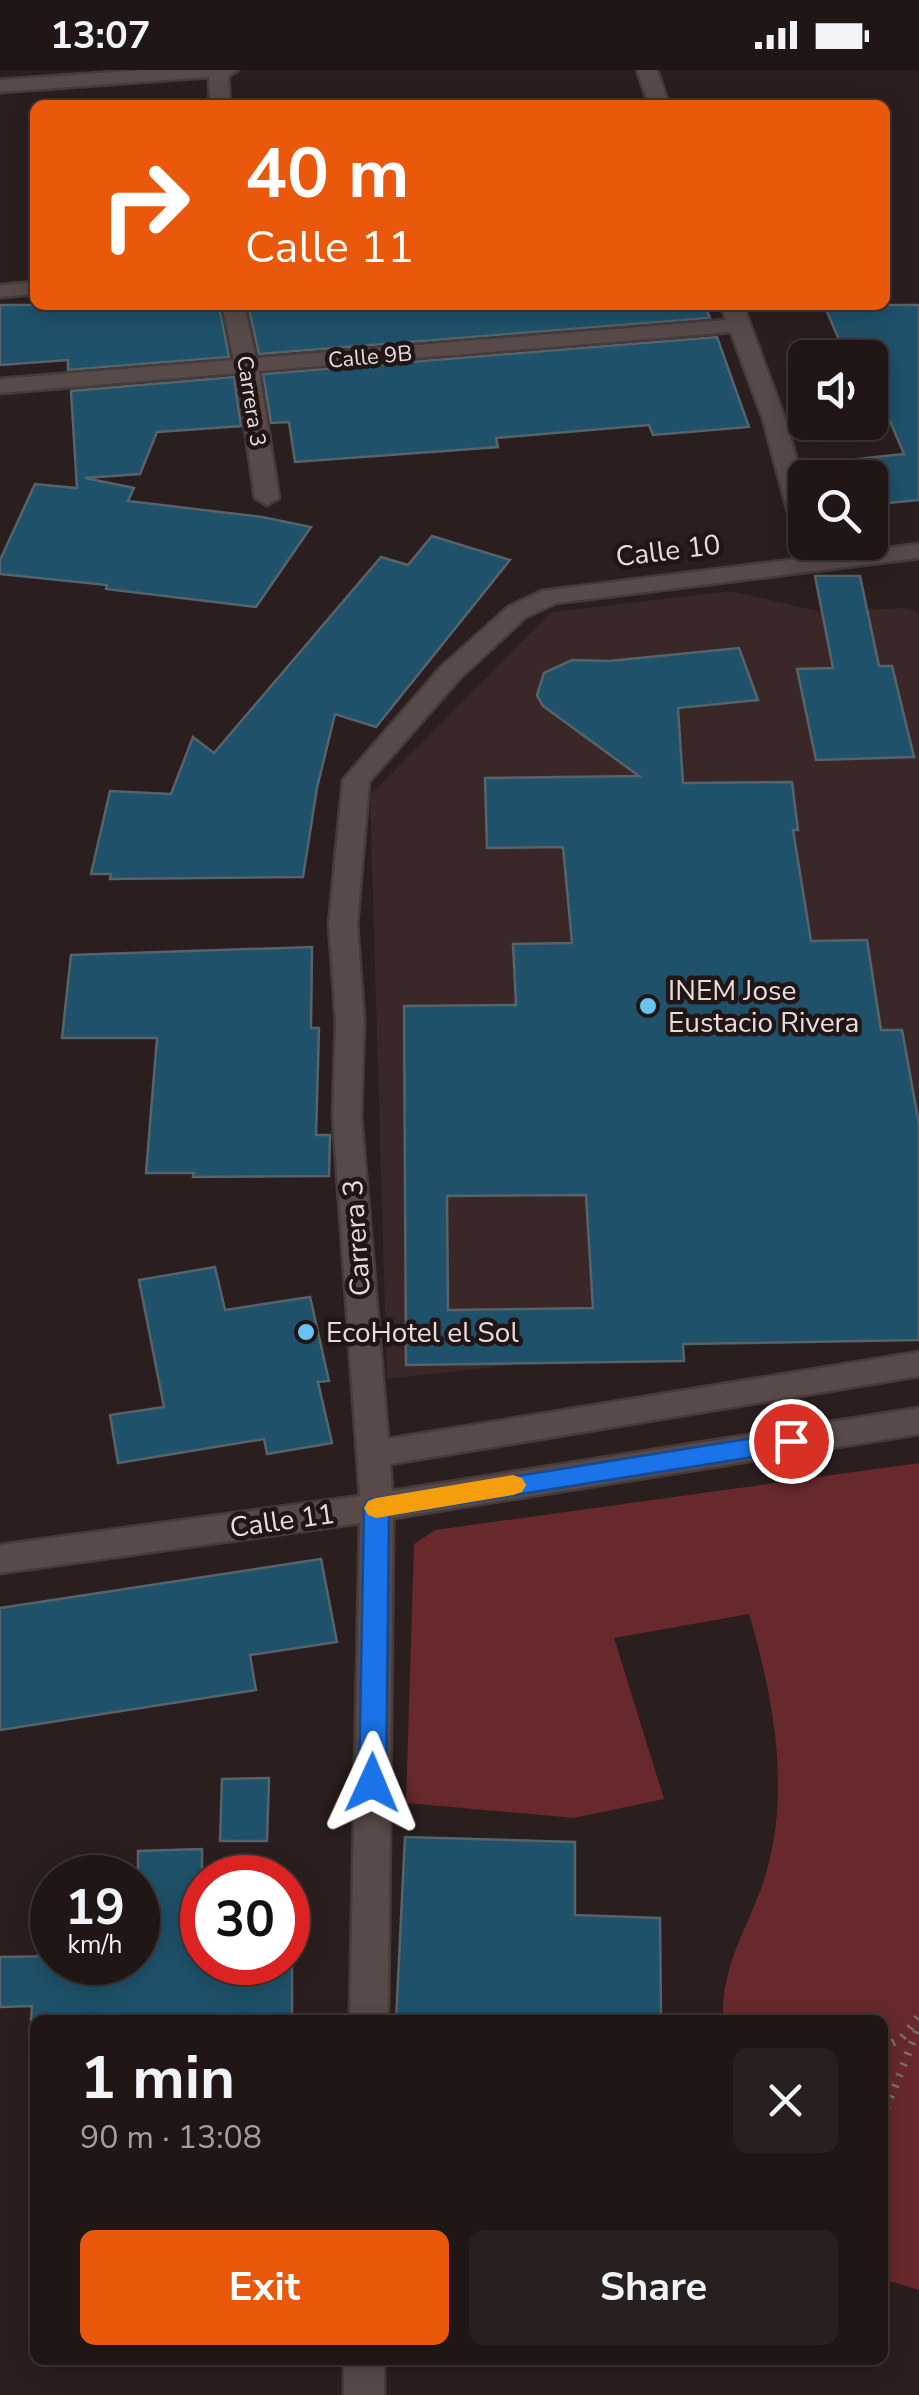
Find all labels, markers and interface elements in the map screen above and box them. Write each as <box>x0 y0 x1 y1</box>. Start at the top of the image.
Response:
text: 13:07 <box>50 10 151 61</box>
text: 40 m <box>245 126 409 222</box>
icon: right <box>80 140 210 270</box>
text: Calle 11 <box>245 217 414 278</box>
street label: Calle 9B <box>327 338 413 376</box>
map controls <box>788 340 888 560</box>
button: sound <box>788 340 888 440</box>
street label: Carrera 3 <box>229 354 273 449</box>
button: search <box>788 460 888 560</box>
street label: Calle 10 <box>614 526 723 576</box>
place label: INEM Jose Eustacio Rivera <box>668 972 859 1042</box>
marker: INEM Jose Eustacio Rivera <box>637 995 659 1017</box>
street label: Carrera 3 <box>334 1178 380 1297</box>
place label: EcoHotel el Sol <box>326 1314 519 1352</box>
marker: EcoHotel el Sol <box>295 1321 317 1343</box>
pin <box>749 1399 834 1484</box>
icon: arrive <box>764 1414 819 1469</box>
street label: Calle 11 <box>227 1495 337 1547</box>
position arrow <box>320 1731 424 1835</box>
speed limit sign: 30 <box>180 1855 310 1985</box>
text: 19 <box>65 1873 125 1942</box>
text: km/h <box>67 1928 123 1962</box>
text: 1 min <box>80 2037 235 2119</box>
button: close <box>733 2048 838 2153</box>
text: 90 m · 13:08 <box>80 2116 262 2159</box>
button: Exit <box>80 2230 449 2345</box>
button: Share <box>469 2230 838 2345</box>

